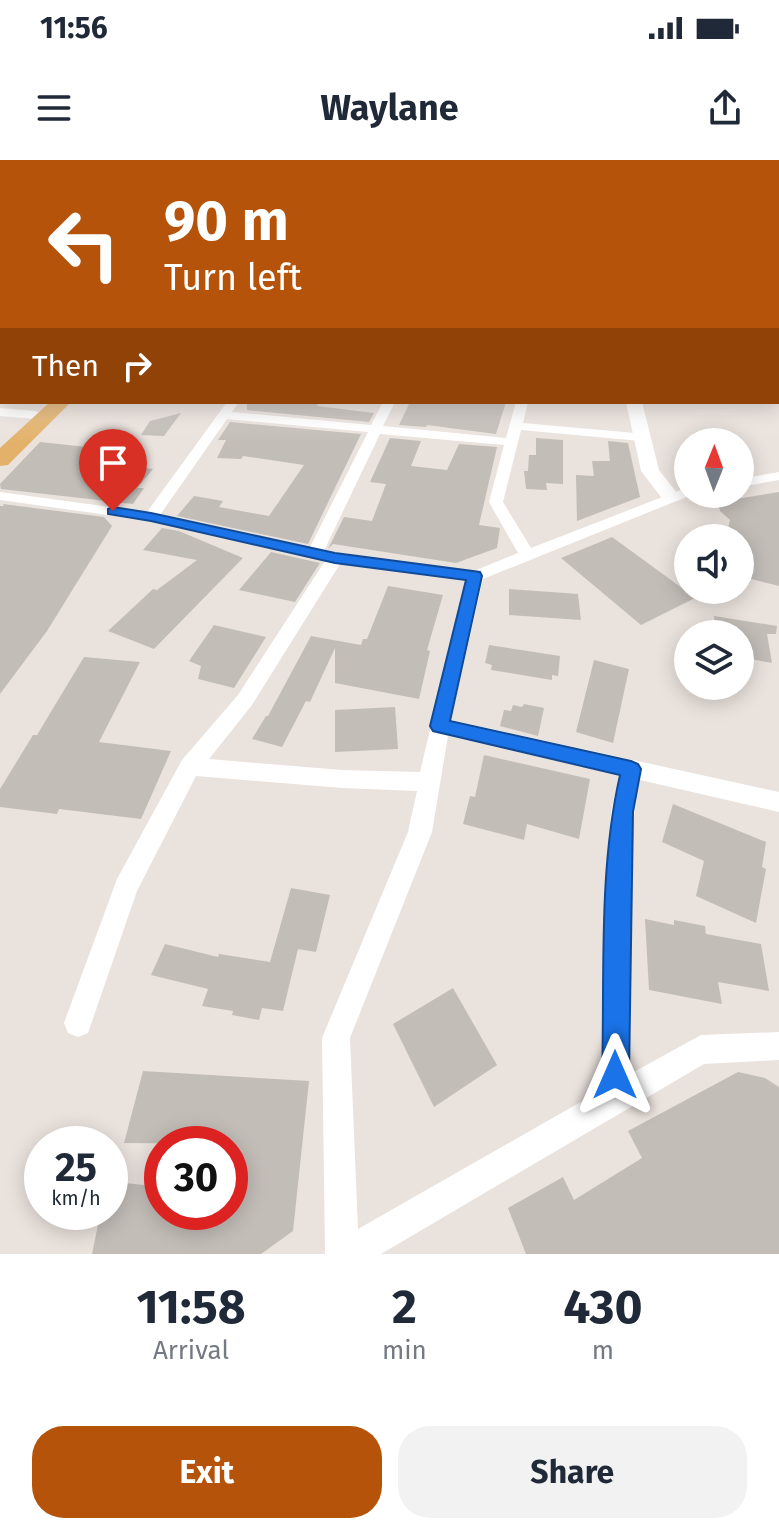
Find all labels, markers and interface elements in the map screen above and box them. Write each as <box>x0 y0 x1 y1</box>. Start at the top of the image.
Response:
text: 11:56 <box>40 10 108 46</box>
icon: menu <box>32 86 76 130</box>
text: Waylane <box>320 86 459 130</box>
icon: share <box>703 86 747 130</box>
text: 90 m <box>164 188 289 255</box>
icon: left <box>32 192 136 296</box>
text: Turn left <box>164 256 302 300</box>
icon: right <box>115 344 159 388</box>
text: Then <box>32 348 99 384</box>
north arrow <box>674 428 754 508</box>
map controls <box>674 428 754 700</box>
pin <box>79 429 147 511</box>
icon: arrive <box>91 441 135 485</box>
button: sound <box>674 524 754 604</box>
button: layers <box>674 620 754 700</box>
position arrow <box>573 1033 657 1117</box>
speed limit sign: 30 <box>144 1126 248 1230</box>
text: 25 <box>55 1144 97 1192</box>
text: km/h <box>51 1186 101 1210</box>
text: 11:58 <box>136 1278 246 1336</box>
text: 2 <box>392 1278 417 1336</box>
text: 430 <box>563 1278 643 1336</box>
text: Arrival <box>153 1335 229 1366</box>
text: min <box>382 1335 427 1366</box>
text: m <box>592 1335 614 1366</box>
button: Exit <box>32 1426 382 1518</box>
button: Share <box>398 1426 747 1518</box>

